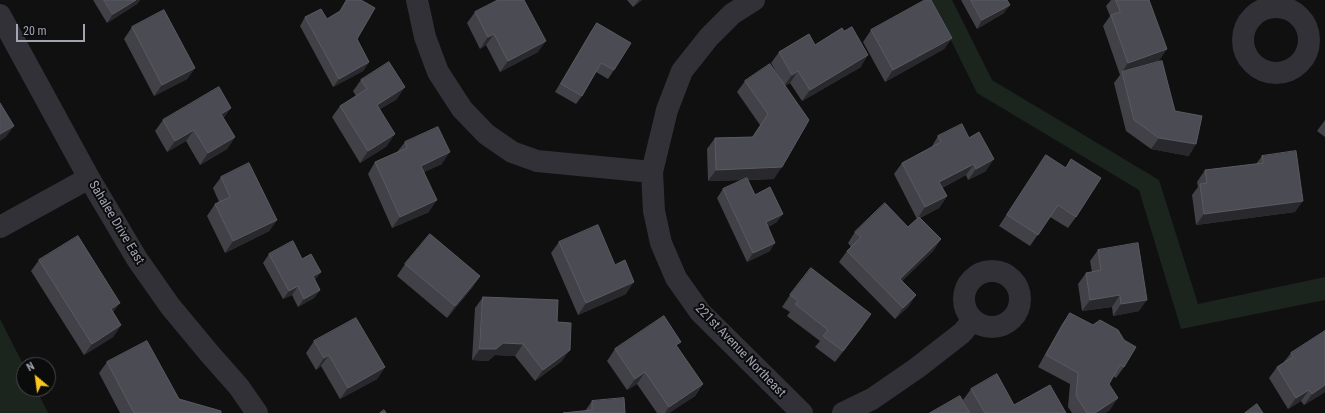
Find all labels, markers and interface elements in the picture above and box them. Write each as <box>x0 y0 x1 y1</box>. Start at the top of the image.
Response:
scale bar <box>18 16 87 42</box>
text: 20 m <box>23 24 47 38</box>
street label: Sahalee Drive East <box>85 178 147 268</box>
street label: 221st Avenue Northeast <box>691 301 789 401</box>
north arrow <box>16 357 56 397</box>
text: N <box>24 360 37 374</box>

